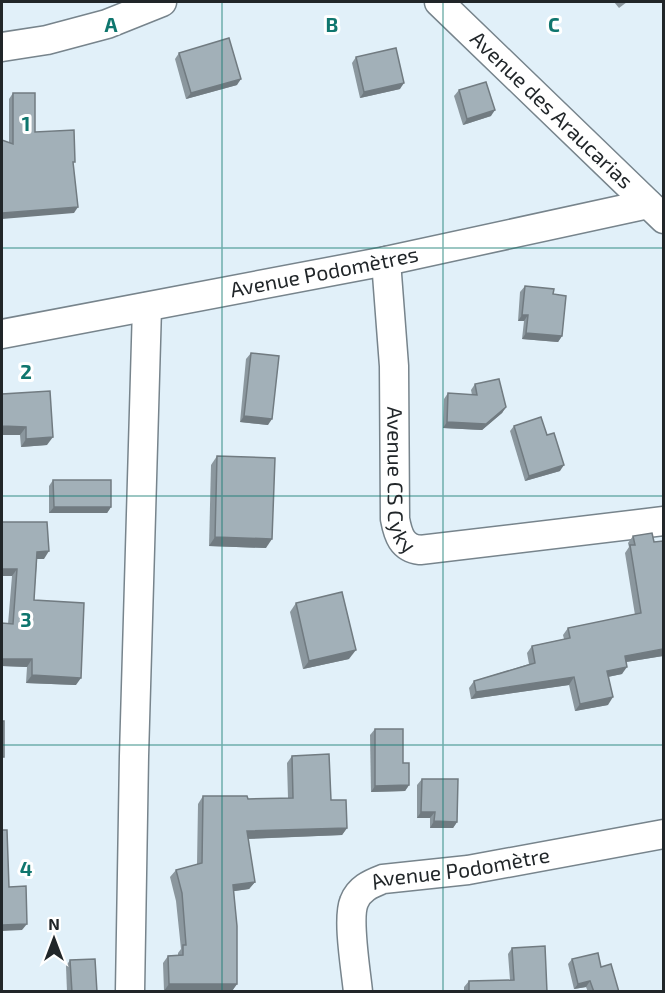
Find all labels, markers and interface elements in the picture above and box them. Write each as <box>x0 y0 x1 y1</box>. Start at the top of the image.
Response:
text: A <box>104 12 118 36</box>
text: B <box>326 12 338 36</box>
text: C <box>548 12 560 36</box>
street label: Avenue des Araucarias <box>466 25 639 193</box>
text: 1 <box>22 111 30 135</box>
street label: Avenue Podomètres <box>228 240 420 301</box>
text: 2 <box>20 359 32 383</box>
street label: Avenue CS Cyky <box>383 406 420 558</box>
text: 3 <box>20 607 32 631</box>
street label: Avenue Podomètre <box>366 841 552 894</box>
text: 4 <box>20 856 33 880</box>
north arrow <box>24 909 84 969</box>
text: N <box>48 914 60 933</box>

